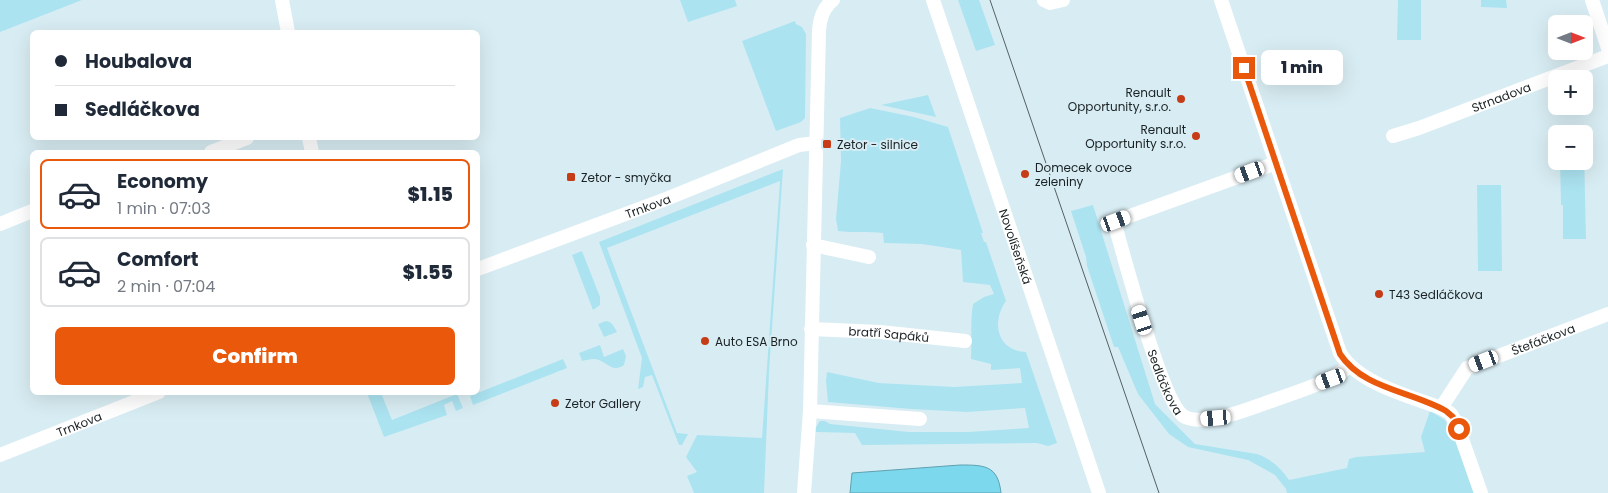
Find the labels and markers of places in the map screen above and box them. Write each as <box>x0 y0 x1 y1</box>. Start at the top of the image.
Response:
place label: Renault Opportunity, s.r.o. <box>1068 84 1171 115</box>
marker: Renault Opportunity, s.r.o. <box>1175 93 1187 105</box>
place label: Renault Opportunity s.r.o. <box>1085 121 1186 152</box>
marker: Renault Opportunity s.r.o. <box>1190 130 1202 142</box>
place label: Zetor - silnice <box>837 136 918 153</box>
marker: Zetor - silnice <box>821 138 833 150</box>
place label: Domecek ovoce zeleniny <box>1035 159 1132 190</box>
marker: Domecek ovoce zeleniny <box>1019 168 1031 180</box>
place label: Zetor - smyčka <box>581 169 671 186</box>
marker: Zetor - smyčka <box>565 171 577 183</box>
place label: T43 Sedláčkova <box>1389 286 1483 303</box>
marker: T43 Sedláčkova <box>1373 288 1385 300</box>
place label: Auto ESA Brno <box>715 333 798 350</box>
marker: Auto ESA Brno <box>699 335 711 347</box>
place label: Zetor Gallery <box>565 395 641 412</box>
marker: Zetor Gallery <box>549 397 561 409</box>

